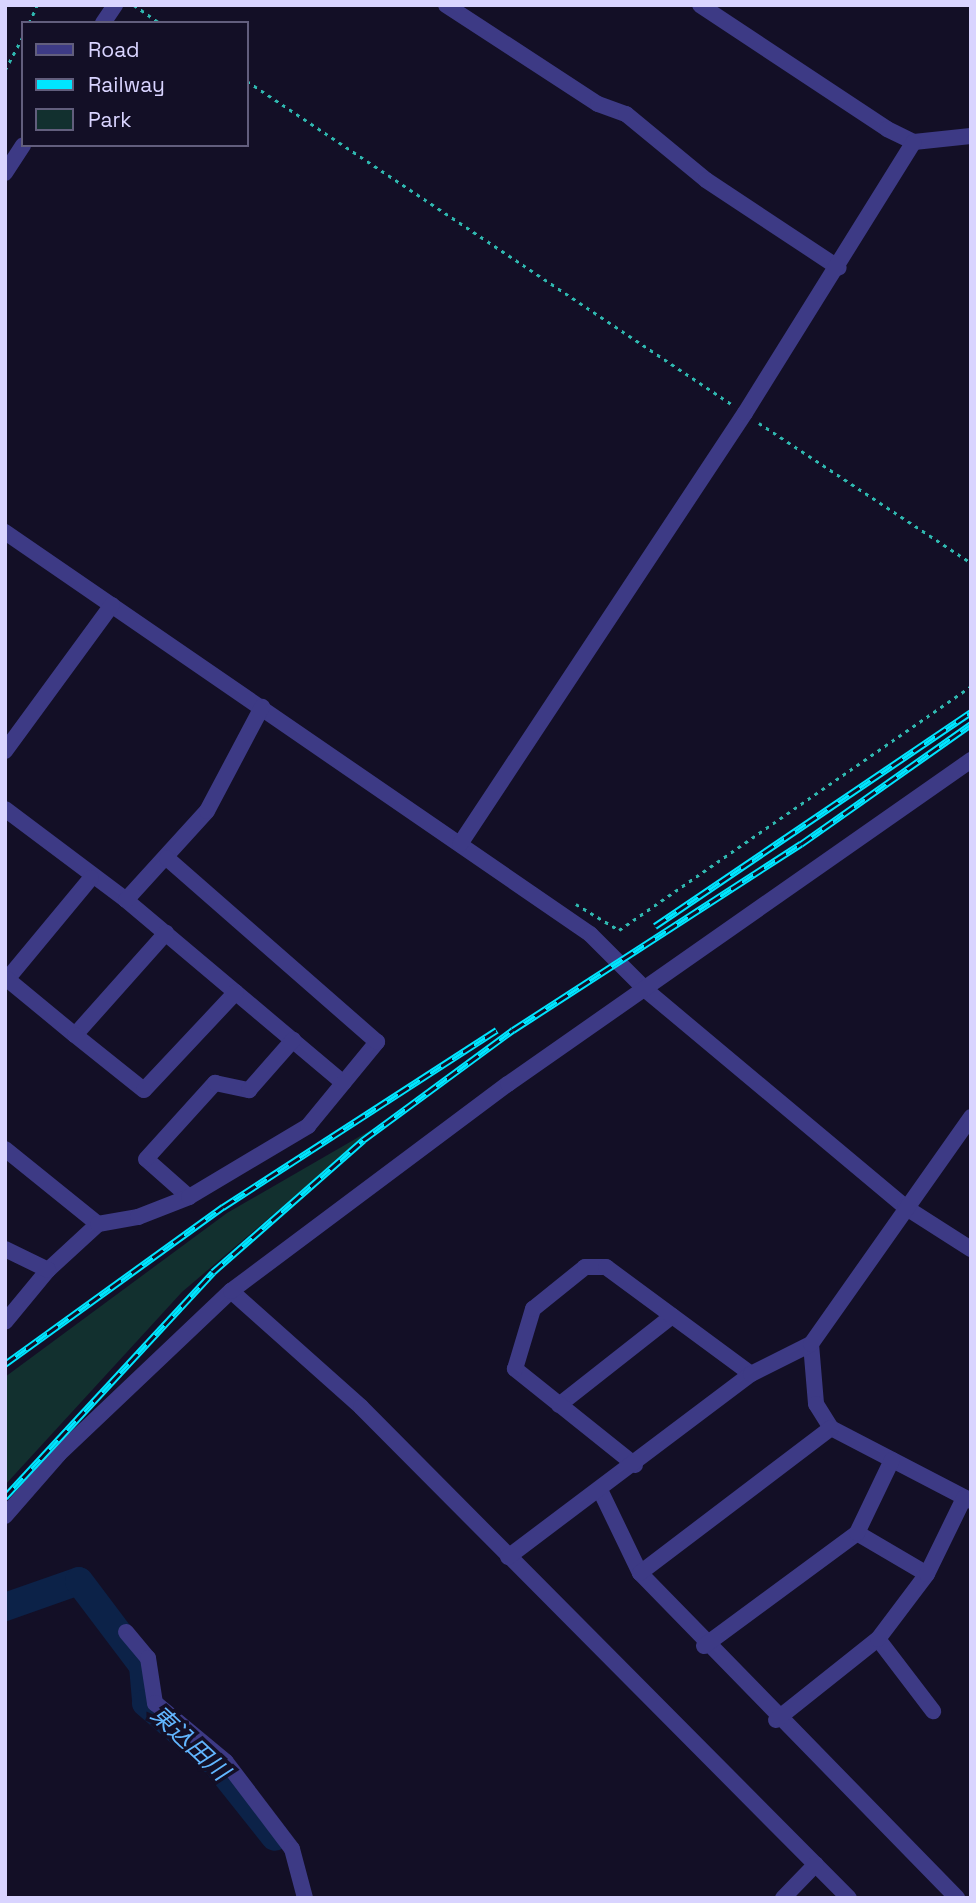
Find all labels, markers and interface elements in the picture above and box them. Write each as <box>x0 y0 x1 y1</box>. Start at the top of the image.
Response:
legend <box>21 21 248 147</box>
text: Road <box>88 36 140 63</box>
text: Railway <box>88 71 165 98</box>
text: Park <box>88 106 132 133</box>
water label: 東込田川 <box>145 1700 235 1786</box>

